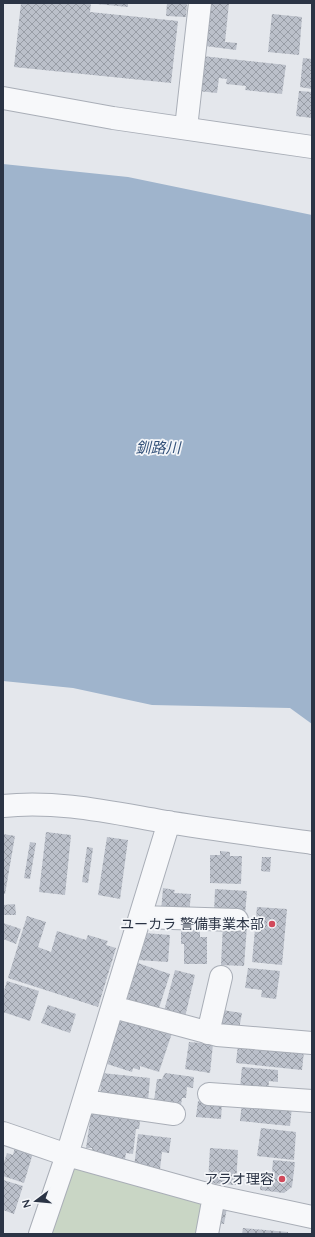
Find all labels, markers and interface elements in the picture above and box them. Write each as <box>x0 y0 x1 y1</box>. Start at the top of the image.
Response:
water label: 釧路川 <box>135 438 182 457</box>
place label: ユーカラ 警備事業本部 <box>120 915 264 933</box>
marker: ユーカラ 警備事業本部 <box>267 919 277 929</box>
place label: アラオ理容 <box>204 1170 274 1188</box>
marker: アラオ理容 <box>277 1174 287 1184</box>
north arrow <box>16 1181 56 1221</box>
text: N <box>19 1198 34 1210</box>

